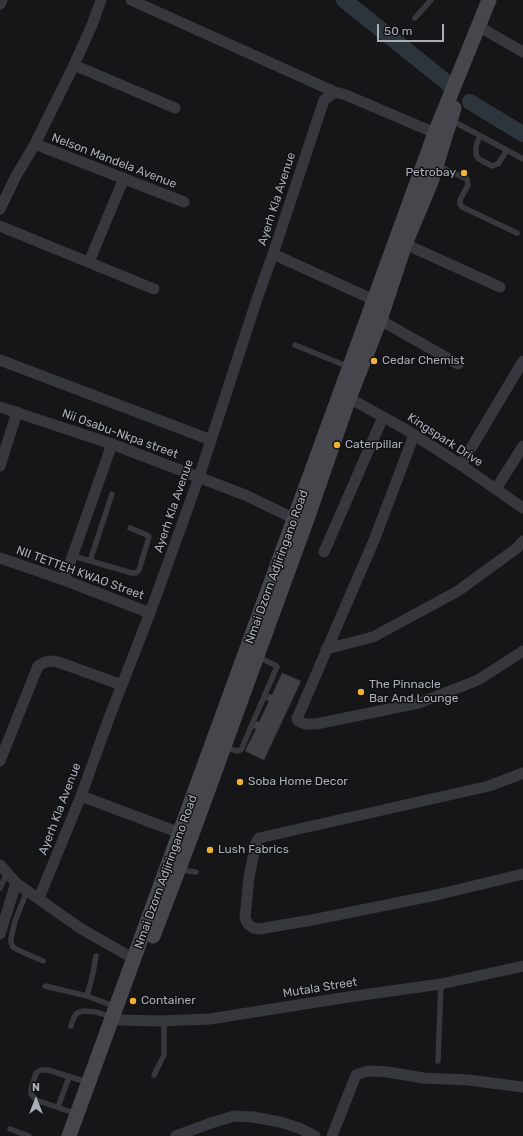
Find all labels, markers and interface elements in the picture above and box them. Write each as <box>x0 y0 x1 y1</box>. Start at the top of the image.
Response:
scale bar <box>379 16 446 42</box>
text: 50 m <box>384 24 412 38</box>
street label: Nelson Mandela Avenue <box>49 130 179 192</box>
street label: Ayerh Kla Avenue <box>255 151 299 247</box>
place label: Petrobay <box>405 166 456 180</box>
marker: Petrobay <box>459 168 469 178</box>
place label: Cedar Chemist <box>382 354 464 368</box>
marker: Cedar Chemist <box>369 356 379 366</box>
street label: Nii Osabu-Nkpa street <box>60 406 180 462</box>
street label: Kingspark Drive <box>405 410 485 470</box>
place label: Caterpillar <box>345 438 403 452</box>
marker: Caterpillar <box>332 440 342 450</box>
street label: Ayerh Kla Avenue <box>151 458 197 554</box>
street label: Nmai Dzorn Adjiringano Road <box>242 488 312 646</box>
street label: NII TETTEH KWAO Street <box>14 543 146 603</box>
place label: The Pinnacle Bar And Lounge <box>369 678 458 706</box>
marker: The Pinnacle Bar And Lounge <box>356 687 366 697</box>
street label: Ayerh Kla Avenue <box>36 761 84 857</box>
place label: Soba Home Decor <box>248 775 348 789</box>
marker: Soba Home Decor <box>235 777 245 787</box>
street label: Nmai Dzorn Adjiringano Road <box>131 793 201 951</box>
place label: Lush Fabrics <box>218 843 289 857</box>
marker: Lush Fabrics <box>205 845 215 855</box>
street label: Mutala Street <box>282 975 358 1001</box>
place label: Container <box>141 994 196 1008</box>
marker: Container <box>128 996 138 1006</box>
north arrow <box>16 1080 56 1120</box>
text: N <box>32 1081 40 1094</box>

